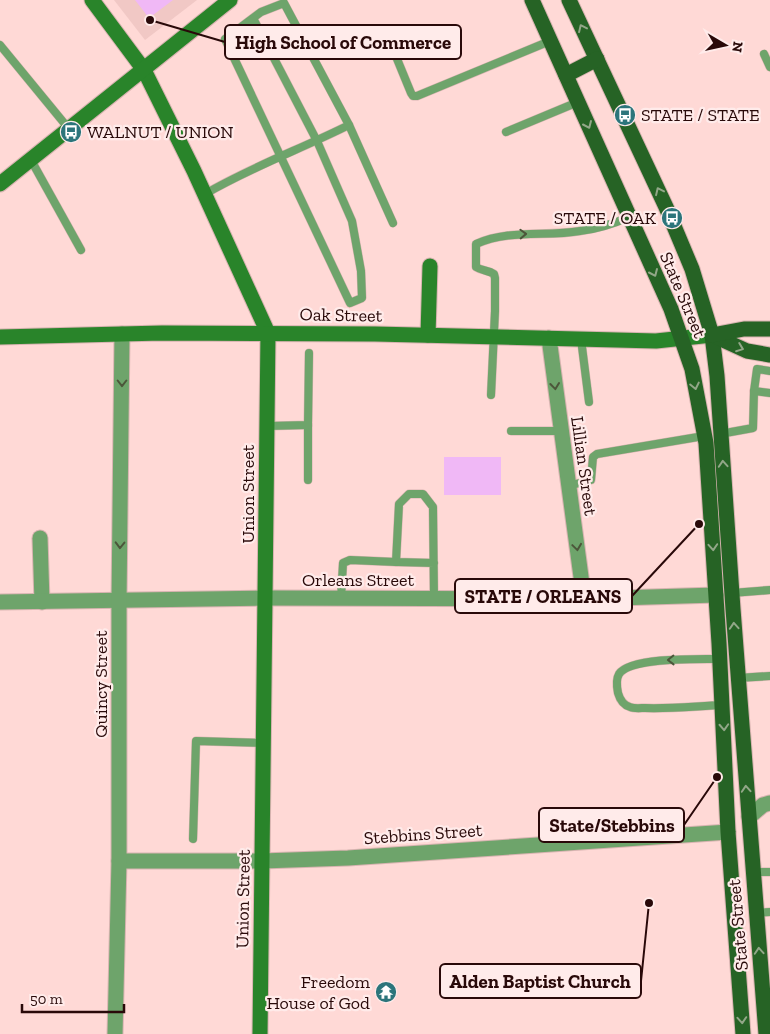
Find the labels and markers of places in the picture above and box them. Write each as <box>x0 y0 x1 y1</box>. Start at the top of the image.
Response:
callout: High School of Commerce <box>225 25 461 59</box>
bus stop icon: STATE / STATE <box>613 103 637 127</box>
place label: STATE / STATE <box>641 104 760 126</box>
bus stop icon: WALNUT / UNION <box>59 120 83 144</box>
place label: WALNUT / UNION <box>87 121 233 143</box>
bus stop icon: STATE / OAK <box>660 206 684 230</box>
place label: STATE / OAK <box>554 207 656 229</box>
callout: STATE / ORLEANS <box>455 579 632 613</box>
callout: State/Stebbins <box>539 808 684 842</box>
callout: Alden Baptist Church <box>440 964 641 998</box>
place label: Freedom House of God <box>266 971 370 1014</box>
temple icon: Freedom House of God <box>374 980 398 1004</box>

